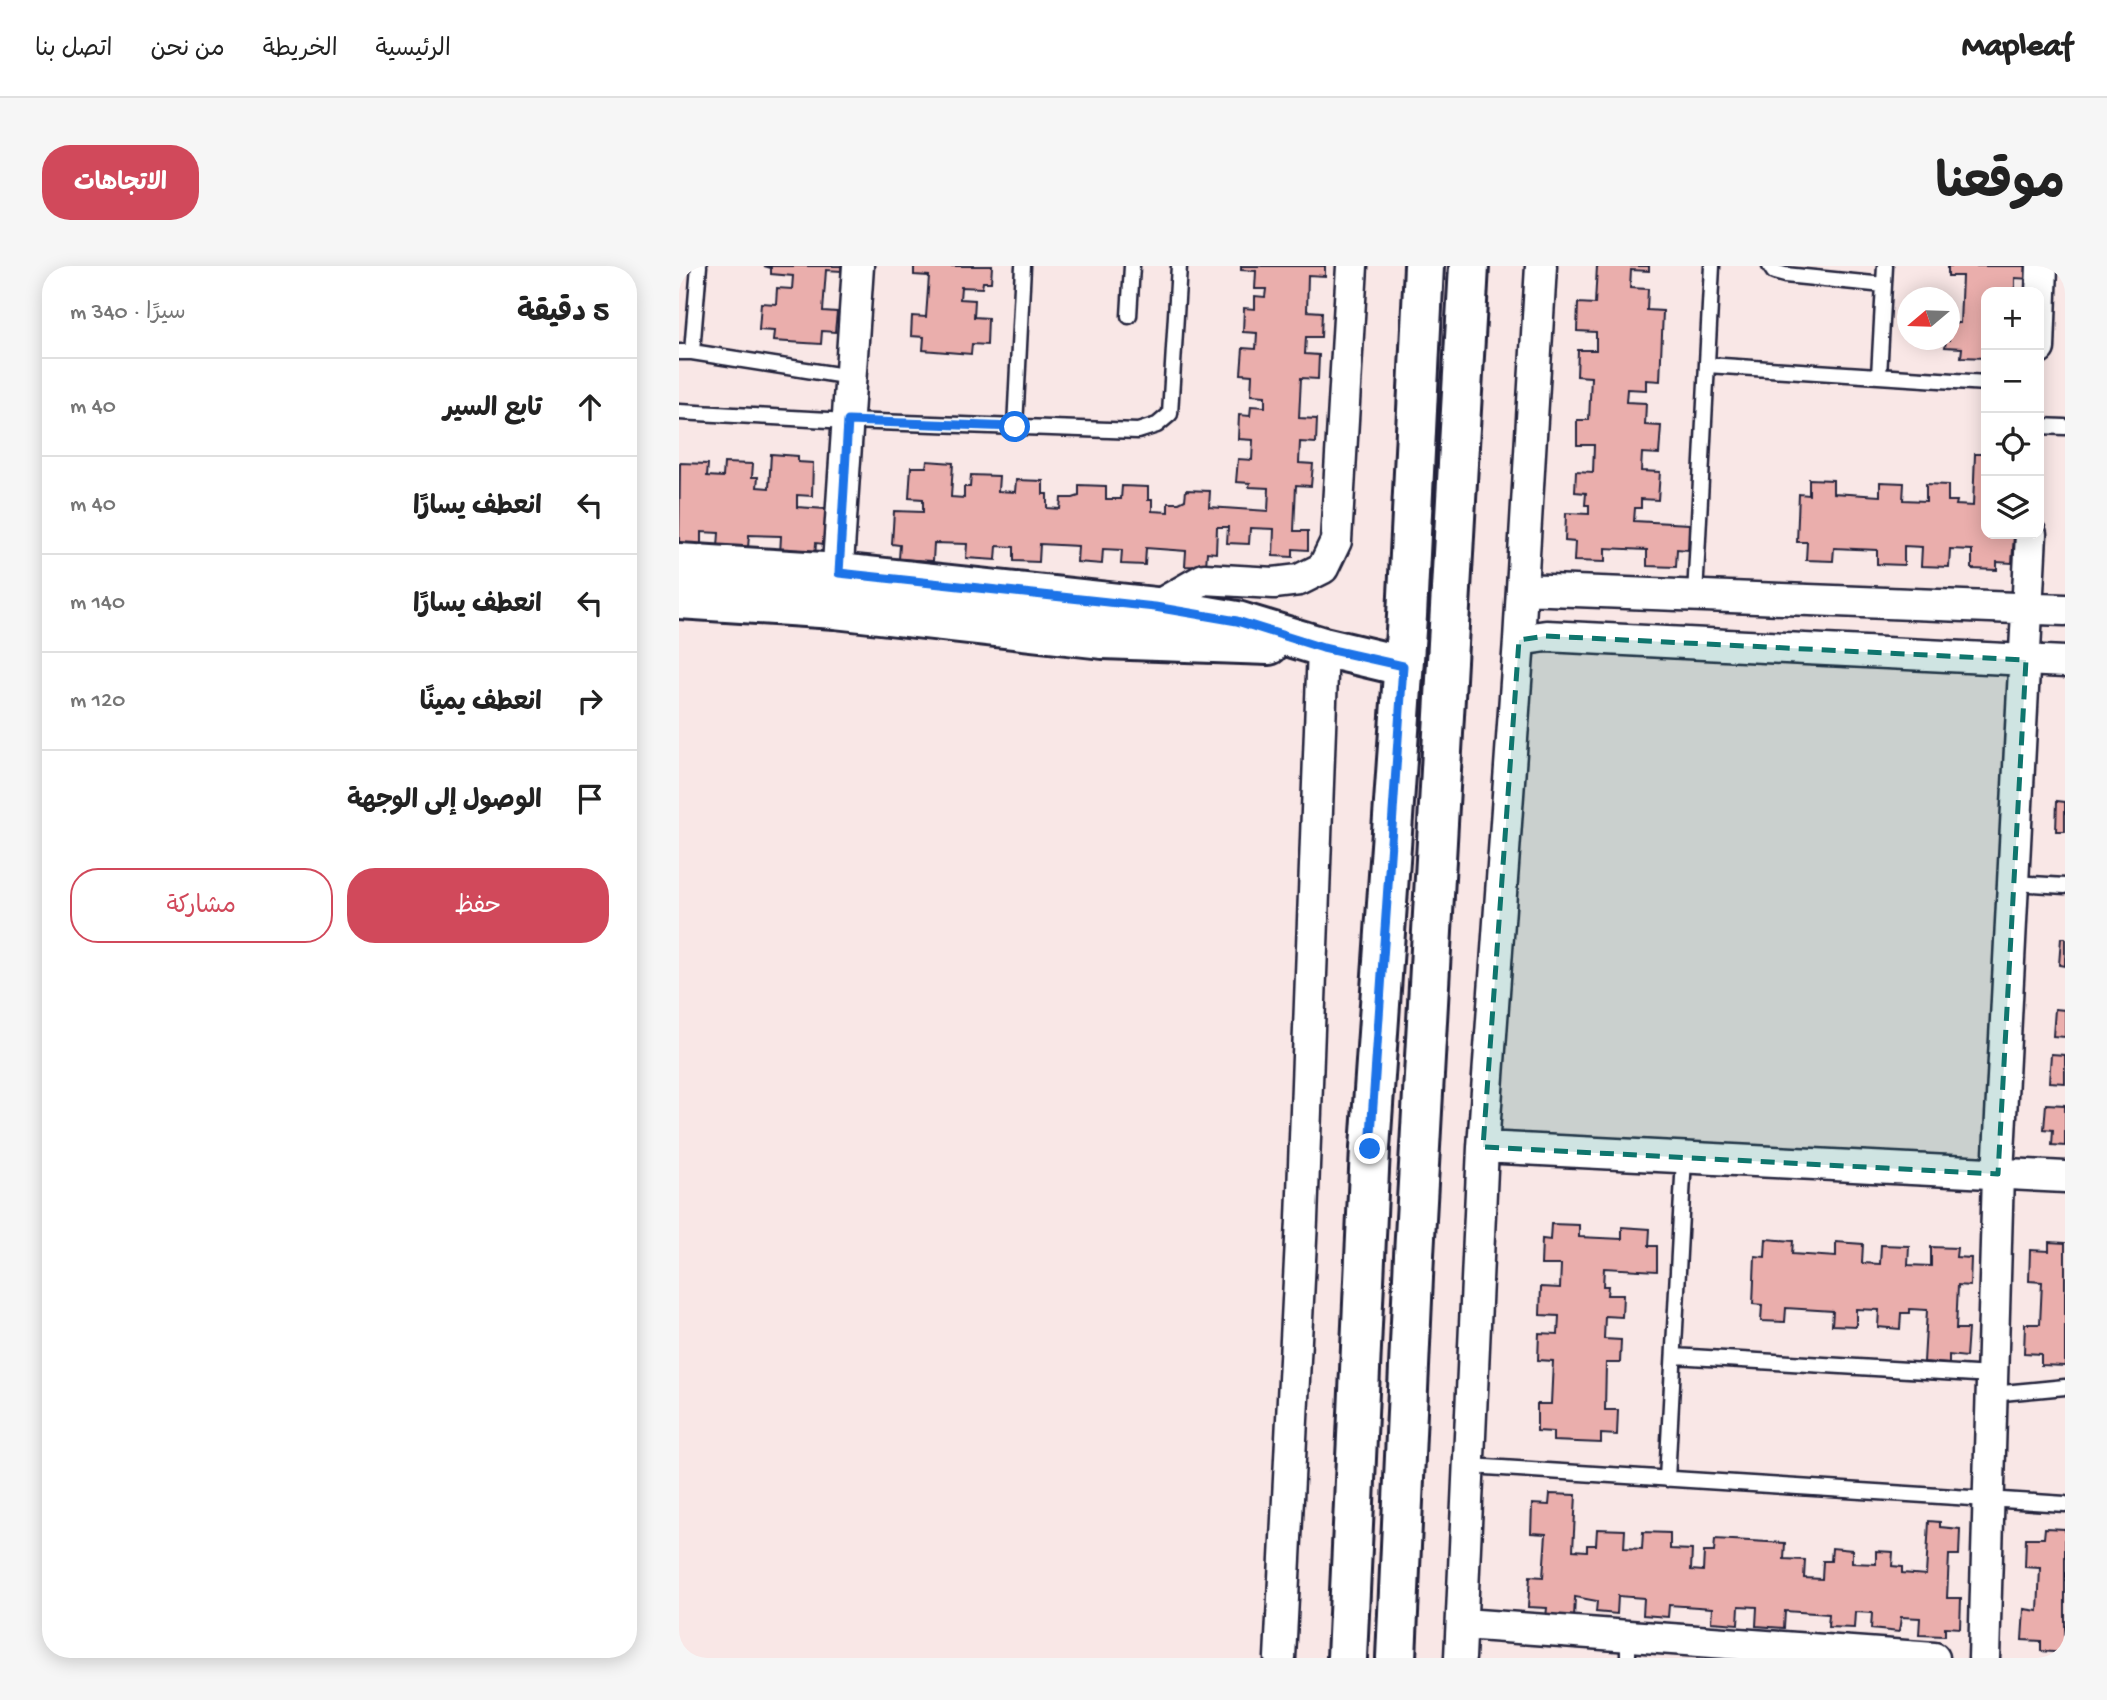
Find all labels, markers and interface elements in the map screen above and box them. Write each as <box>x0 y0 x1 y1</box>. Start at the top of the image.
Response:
text: Mapleaf <box>1962 29 2072 67</box>
text: اتصل بنا <box>35 36 112 65</box>
text: من نحن <box>150 36 225 65</box>
text: الخريطة <box>263 36 338 65</box>
text: الرئيسية <box>376 36 451 65</box>
button: الاتجاهات <box>42 145 199 220</box>
text: موقعنا <box>1935 158 2065 216</box>
north arrow <box>1897 287 1960 350</box>
map controls <box>1981 287 2044 539</box>
button: + <box>1981 287 2044 350</box>
text: 5 دقيقة <box>517 297 609 332</box>
text: سيرًا · 340 m <box>70 300 186 327</box>
button: − <box>1981 350 2044 413</box>
icon: ahead <box>571 388 609 426</box>
text: 40 m <box>70 394 116 421</box>
text: تابع السير <box>443 395 542 426</box>
route start <box>999 411 1030 442</box>
button: locate <box>1981 413 2044 476</box>
button: layers <box>1981 476 2044 539</box>
icon: left <box>571 486 609 524</box>
text: 40 m <box>70 492 116 519</box>
text: انعطف يسارًا <box>413 493 542 524</box>
icon: left <box>571 584 609 622</box>
text: 140 m <box>70 590 125 617</box>
text: انعطف يسارًا <box>413 591 542 622</box>
icon: right <box>571 682 609 720</box>
text: 120 m <box>70 688 125 715</box>
text: انعطف يمينًا <box>420 689 542 720</box>
icon: arrive <box>571 780 609 818</box>
text: الوصول إلى الوجهة <box>347 787 542 818</box>
button: مشاركة <box>70 868 333 943</box>
button: حفظ <box>347 868 609 943</box>
route end <box>1354 1133 1385 1164</box>

